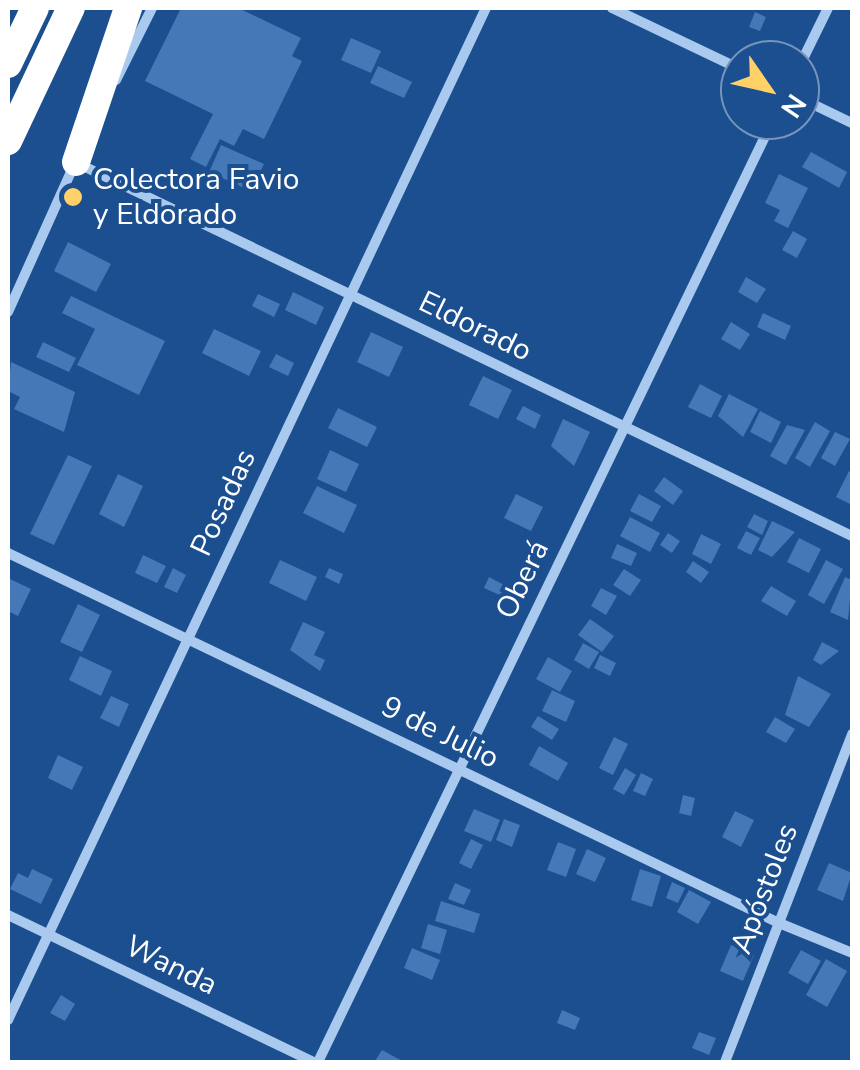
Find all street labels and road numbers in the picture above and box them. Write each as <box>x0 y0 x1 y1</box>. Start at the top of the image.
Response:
street label: Eldorado <box>413 284 537 370</box>
street label: Posadas <box>184 444 264 562</box>
street label: Oberá <box>489 535 557 625</box>
street label: 9 de Julio <box>376 689 504 777</box>
street label: Apóstoles <box>724 819 806 959</box>
street label: Wanda <box>119 928 223 1004</box>

